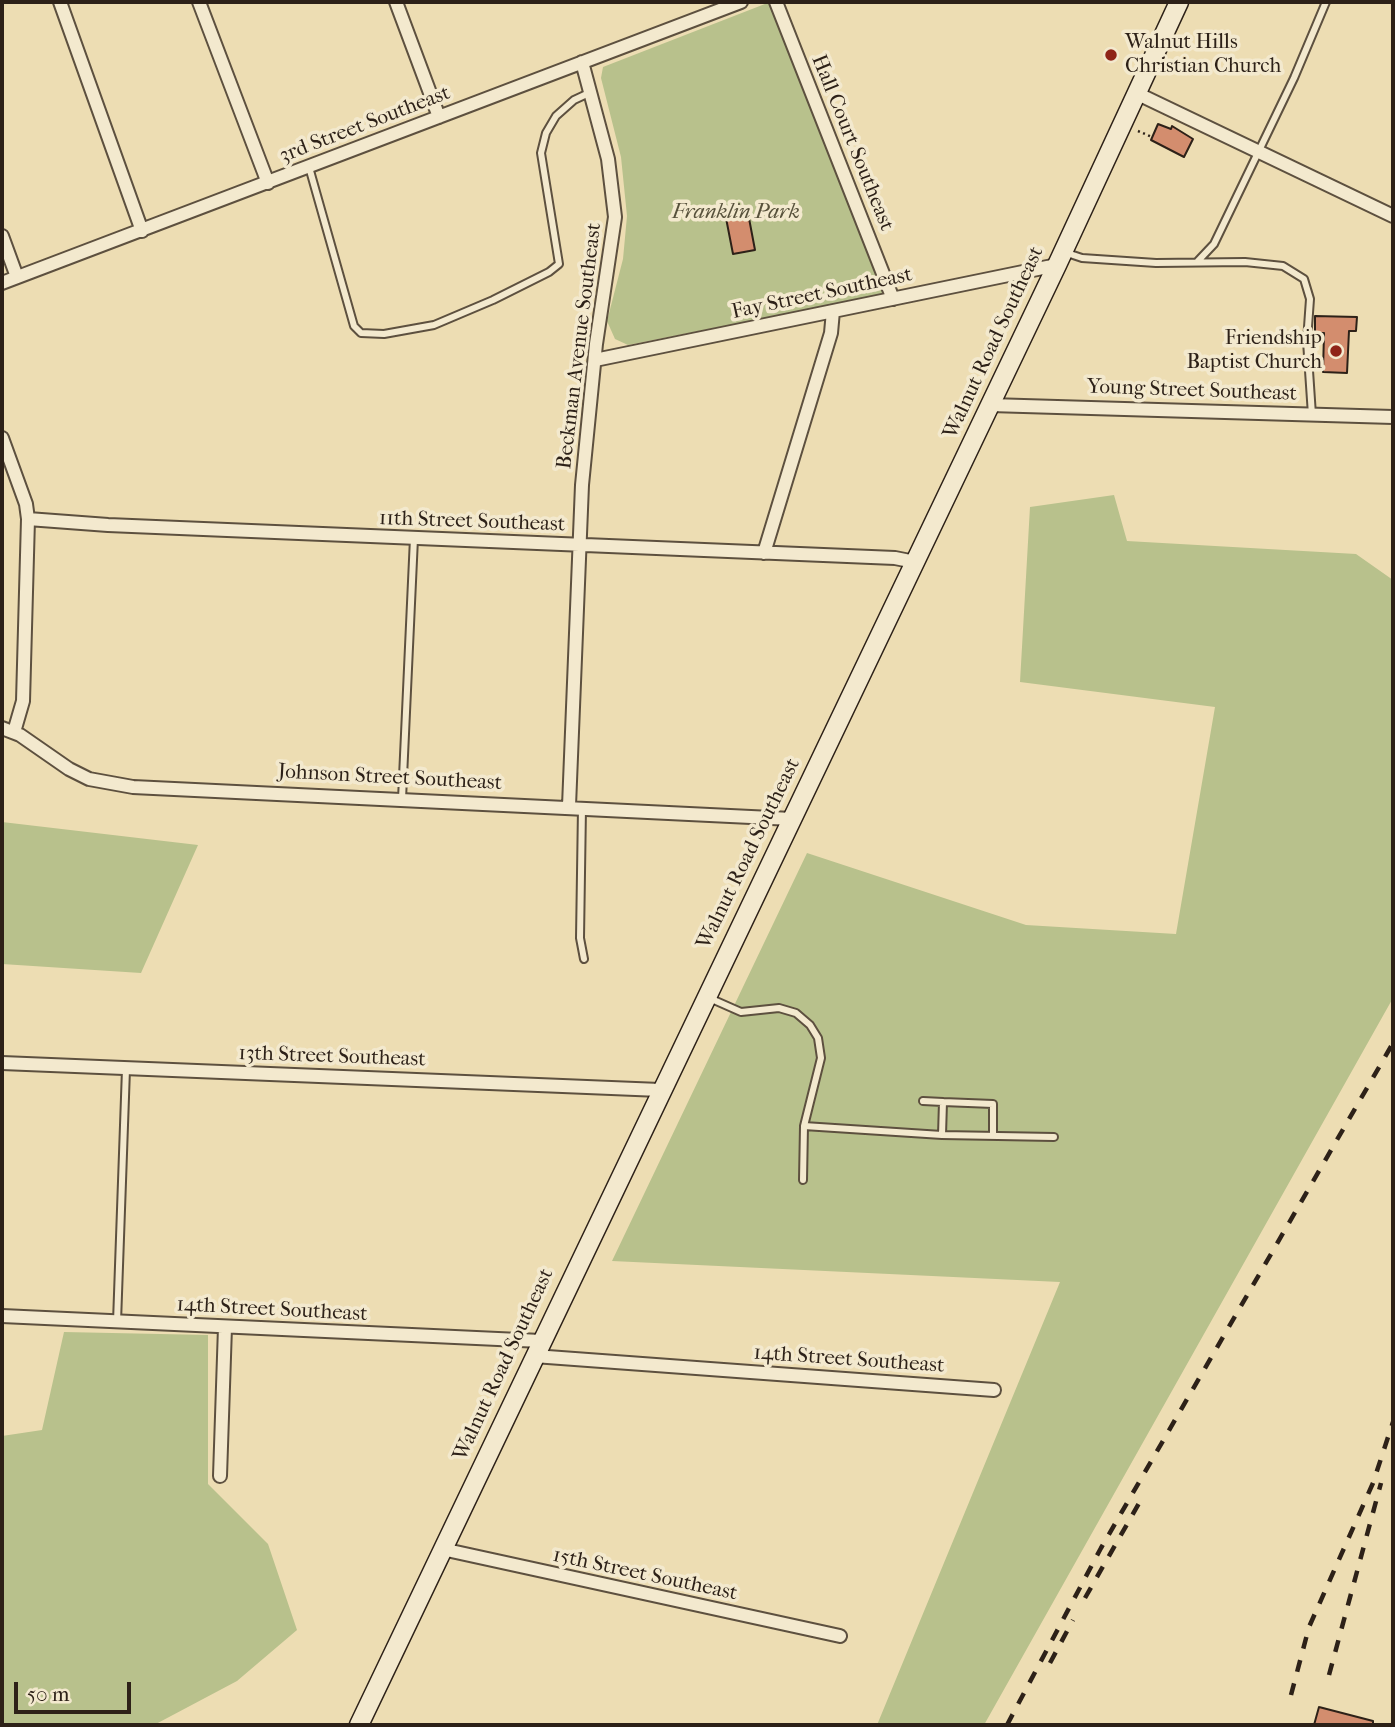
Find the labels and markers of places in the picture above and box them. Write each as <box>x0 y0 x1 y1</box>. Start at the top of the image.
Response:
place label: Walnut Hills Christian Church <box>1125 30 1281 80</box>
marker: Walnut Hills Christian Church <box>1103 47 1119 63</box>
place label: Friendship Baptist Church <box>1186 326 1322 376</box>
marker: Friendship Baptist Church <box>1328 343 1344 359</box>

